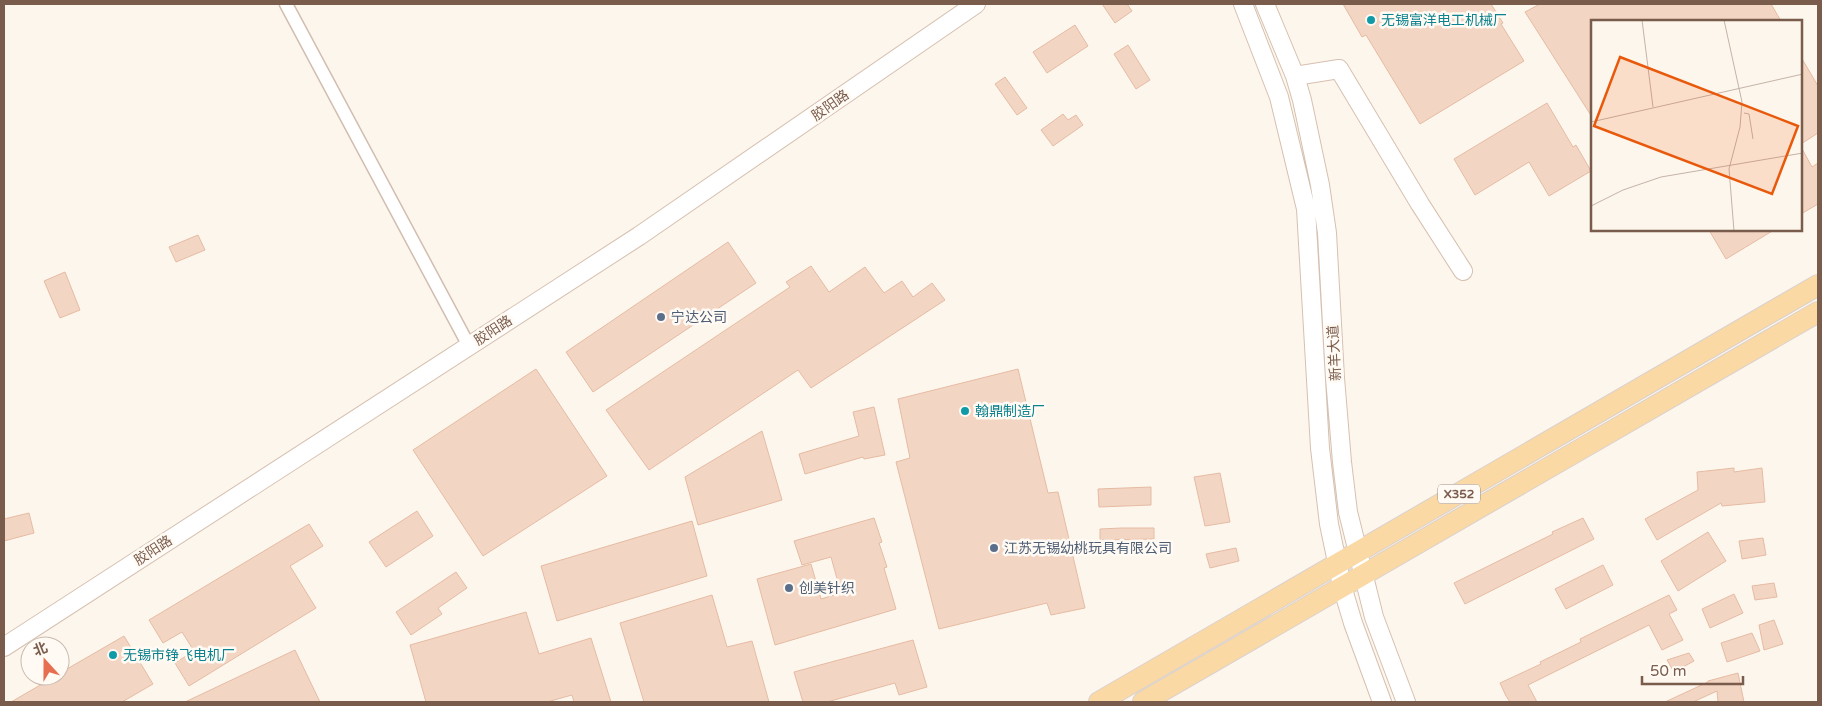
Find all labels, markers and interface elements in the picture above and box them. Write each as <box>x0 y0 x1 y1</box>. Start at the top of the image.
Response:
place label: 无锡富洋电工机械厂 <box>1381 12 1507 29</box>
marker: 无锡富洋电工机械厂 <box>1365 14 1377 26</box>
inset map <box>1591 20 1802 231</box>
street label: 胶阳路 <box>808 86 852 124</box>
place label: 宁达公司 <box>671 309 727 326</box>
marker: 宁达公司 <box>655 311 667 323</box>
street label: 胶阳路 <box>471 312 516 349</box>
street label: 新羊大道 <box>1325 325 1344 381</box>
place label: 翰鼎制造厂 <box>975 403 1045 420</box>
marker: 翰鼎制造厂 <box>959 405 971 417</box>
road number: X352 <box>1438 484 1480 504</box>
street label: 胶阳路 <box>131 532 176 569</box>
place label: 江苏无锡幼桃玩具有限公司 <box>1004 540 1172 557</box>
marker: 江苏无锡幼桃玩具有限公司 <box>988 542 1000 554</box>
place label: 创美针织 <box>799 580 855 597</box>
marker: 创美针织 <box>783 582 795 594</box>
north arrow <box>20 636 70 686</box>
text: 北 <box>31 639 50 660</box>
place label: 无锡市铮飞电机厂 <box>123 647 235 664</box>
marker: 无锡市铮飞电机厂 <box>107 649 119 661</box>
scale bar <box>1642 654 1743 686</box>
text: 50 m <box>1650 662 1687 680</box>

